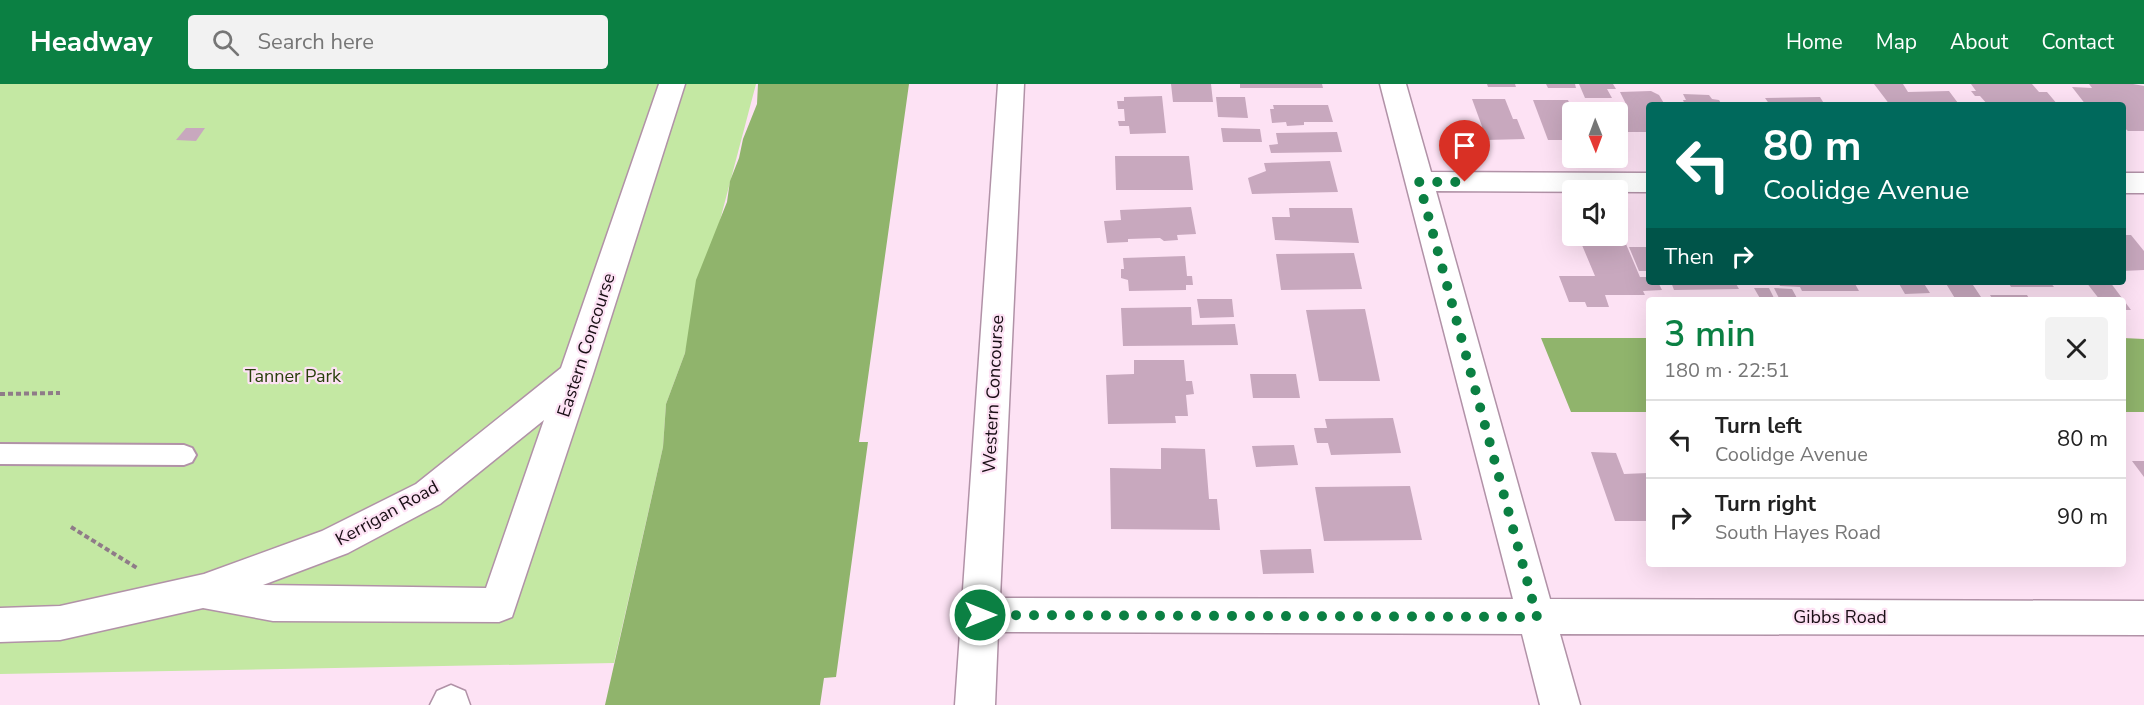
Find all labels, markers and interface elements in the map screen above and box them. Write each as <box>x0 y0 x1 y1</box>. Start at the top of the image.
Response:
search box <box>188 15 608 69</box>
text: Headway <box>30 23 152 61</box>
icon: search <box>209 26 242 59</box>
text: Search here <box>257 27 374 57</box>
text: Home <box>1786 28 1843 56</box>
text: Map <box>1876 28 1917 56</box>
text: About <box>1950 28 2008 56</box>
text: Contact <box>2041 28 2114 56</box>
north arrow <box>1562 102 1628 168</box>
map controls <box>1562 102 1628 246</box>
text: 80 m <box>1763 118 1862 175</box>
pin <box>1439 120 1490 182</box>
icon: left <box>1664 126 1742 204</box>
icon: arrive <box>1448 129 1481 162</box>
text: Coolidge Avenue <box>1763 172 1969 209</box>
button: sound <box>1562 180 1628 246</box>
icon: right <box>1726 240 1759 273</box>
text: Then <box>1664 242 1714 272</box>
street label: Eastern Concourse <box>551 270 621 420</box>
text: 3 min <box>1664 310 1756 359</box>
street label: Western Concourse <box>977 314 1009 474</box>
button: close <box>2045 317 2108 380</box>
text: 180 m · 22:51 <box>1664 357 1790 384</box>
park label: Tanner Park <box>245 364 342 388</box>
text: Turn left <box>1715 411 1802 441</box>
icon: left <box>1664 423 1697 456</box>
text: 80 m <box>2057 424 2108 454</box>
text: Coolidge Avenue <box>1715 441 1868 468</box>
street label: Kerrigan Road <box>331 475 443 551</box>
text: Turn right <box>1715 489 1816 519</box>
icon: right <box>1664 501 1697 534</box>
text: 90 m <box>2057 502 2108 532</box>
text: South Hayes Road <box>1715 519 1881 546</box>
position arrow <box>948 583 1012 647</box>
street label: Gibbs Road <box>1793 605 1887 629</box>

